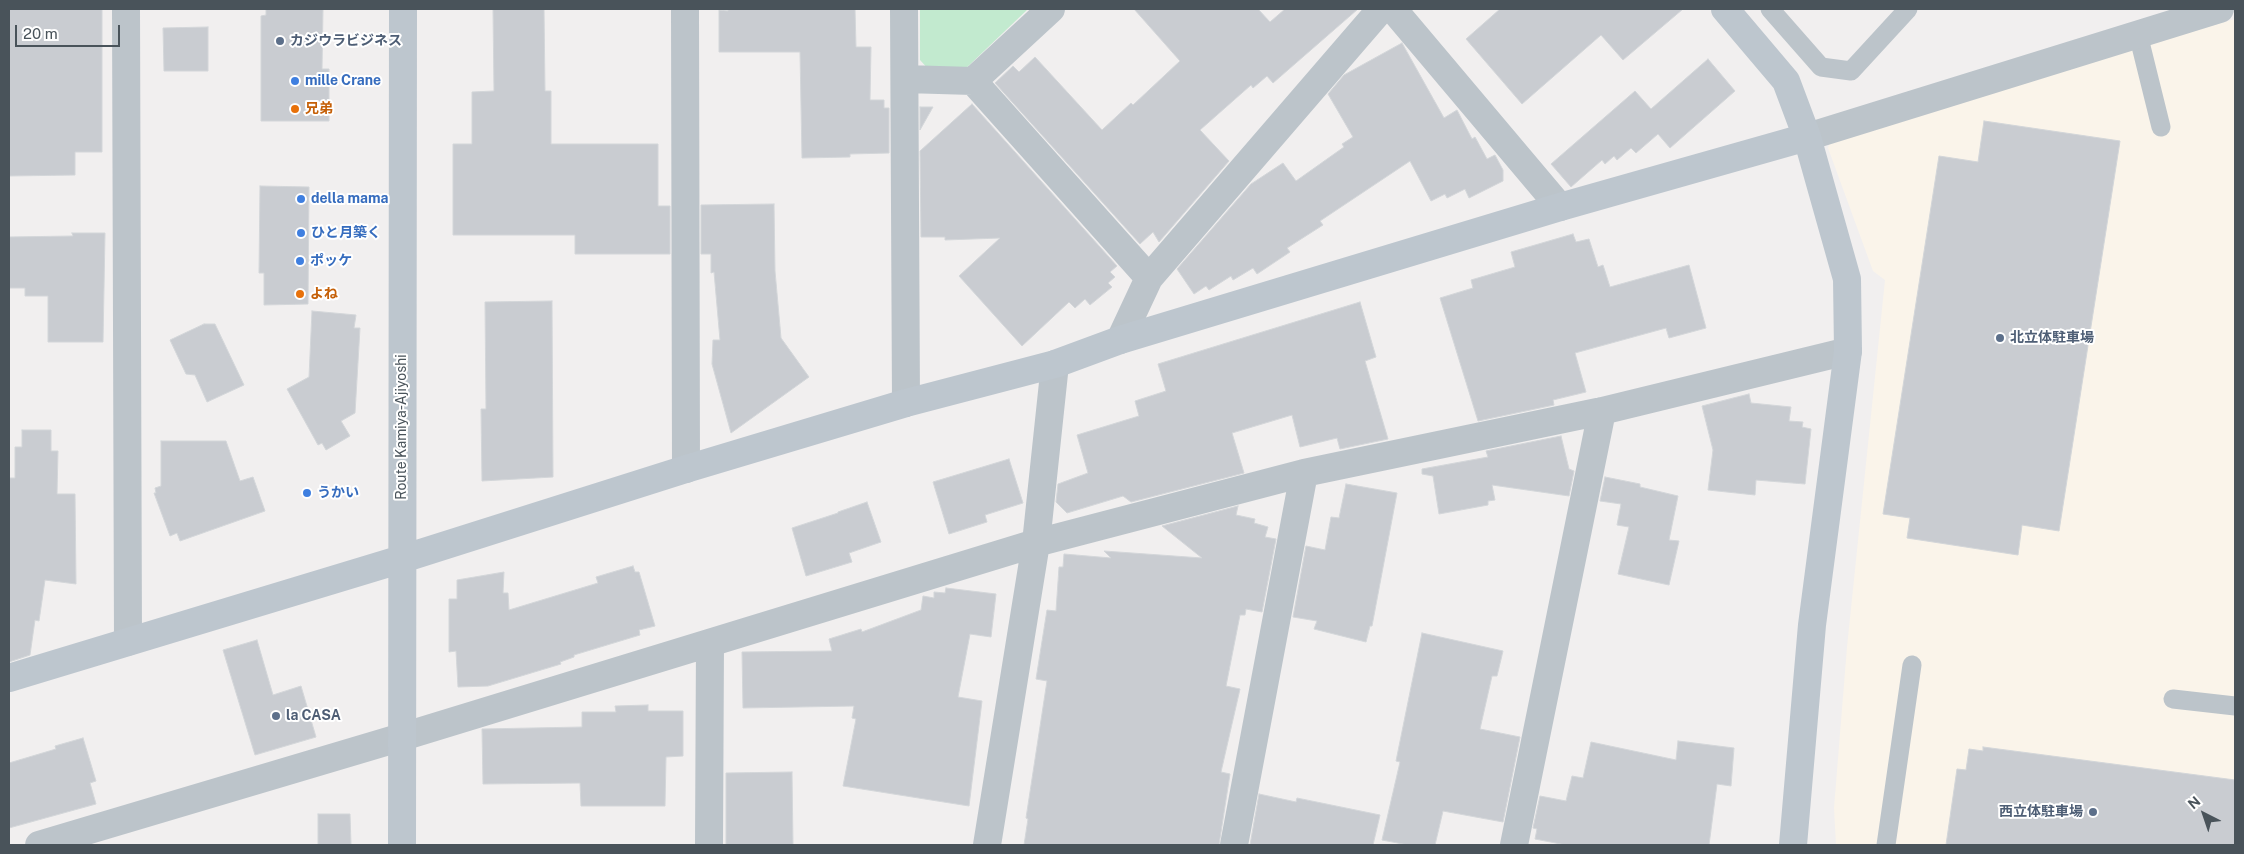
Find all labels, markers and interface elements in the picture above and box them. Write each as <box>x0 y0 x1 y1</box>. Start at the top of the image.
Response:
scale bar <box>18 15 122 47</box>
text: 20 m <box>23 25 58 42</box>
place label: カジウラビジネス <box>290 33 402 49</box>
marker: カジウラビジネス <box>274 35 286 47</box>
place label: mille Crane <box>305 73 381 89</box>
marker: mille Crane <box>289 75 301 87</box>
place label: 兄弟 <box>305 101 333 117</box>
marker: 兄弟 <box>289 103 301 115</box>
place label: della mama <box>311 191 388 207</box>
marker: della mama <box>295 193 307 205</box>
place label: ひと月築く <box>311 225 381 241</box>
marker: ひと月築く <box>295 227 307 239</box>
place label: ポッケ <box>310 253 352 269</box>
marker: ポッケ <box>294 255 306 267</box>
place label: よね <box>310 286 338 302</box>
marker: よね <box>294 288 306 300</box>
place label: 北立体駐車場 <box>2010 330 2094 346</box>
marker: 北立体駐車場 <box>1994 332 2006 344</box>
street label: Route Kamiya-Ajiyoshi <box>394 354 410 500</box>
place label: うかい <box>317 485 359 501</box>
marker: うかい <box>301 487 313 499</box>
place label: la CASA <box>286 708 341 724</box>
marker: la CASA <box>270 710 282 722</box>
north arrow <box>2179 789 2229 839</box>
text: N <box>2185 793 2204 812</box>
place label: 西立体駐車場 <box>1999 804 2083 820</box>
marker: 西立体駐車場 <box>2087 806 2099 818</box>

